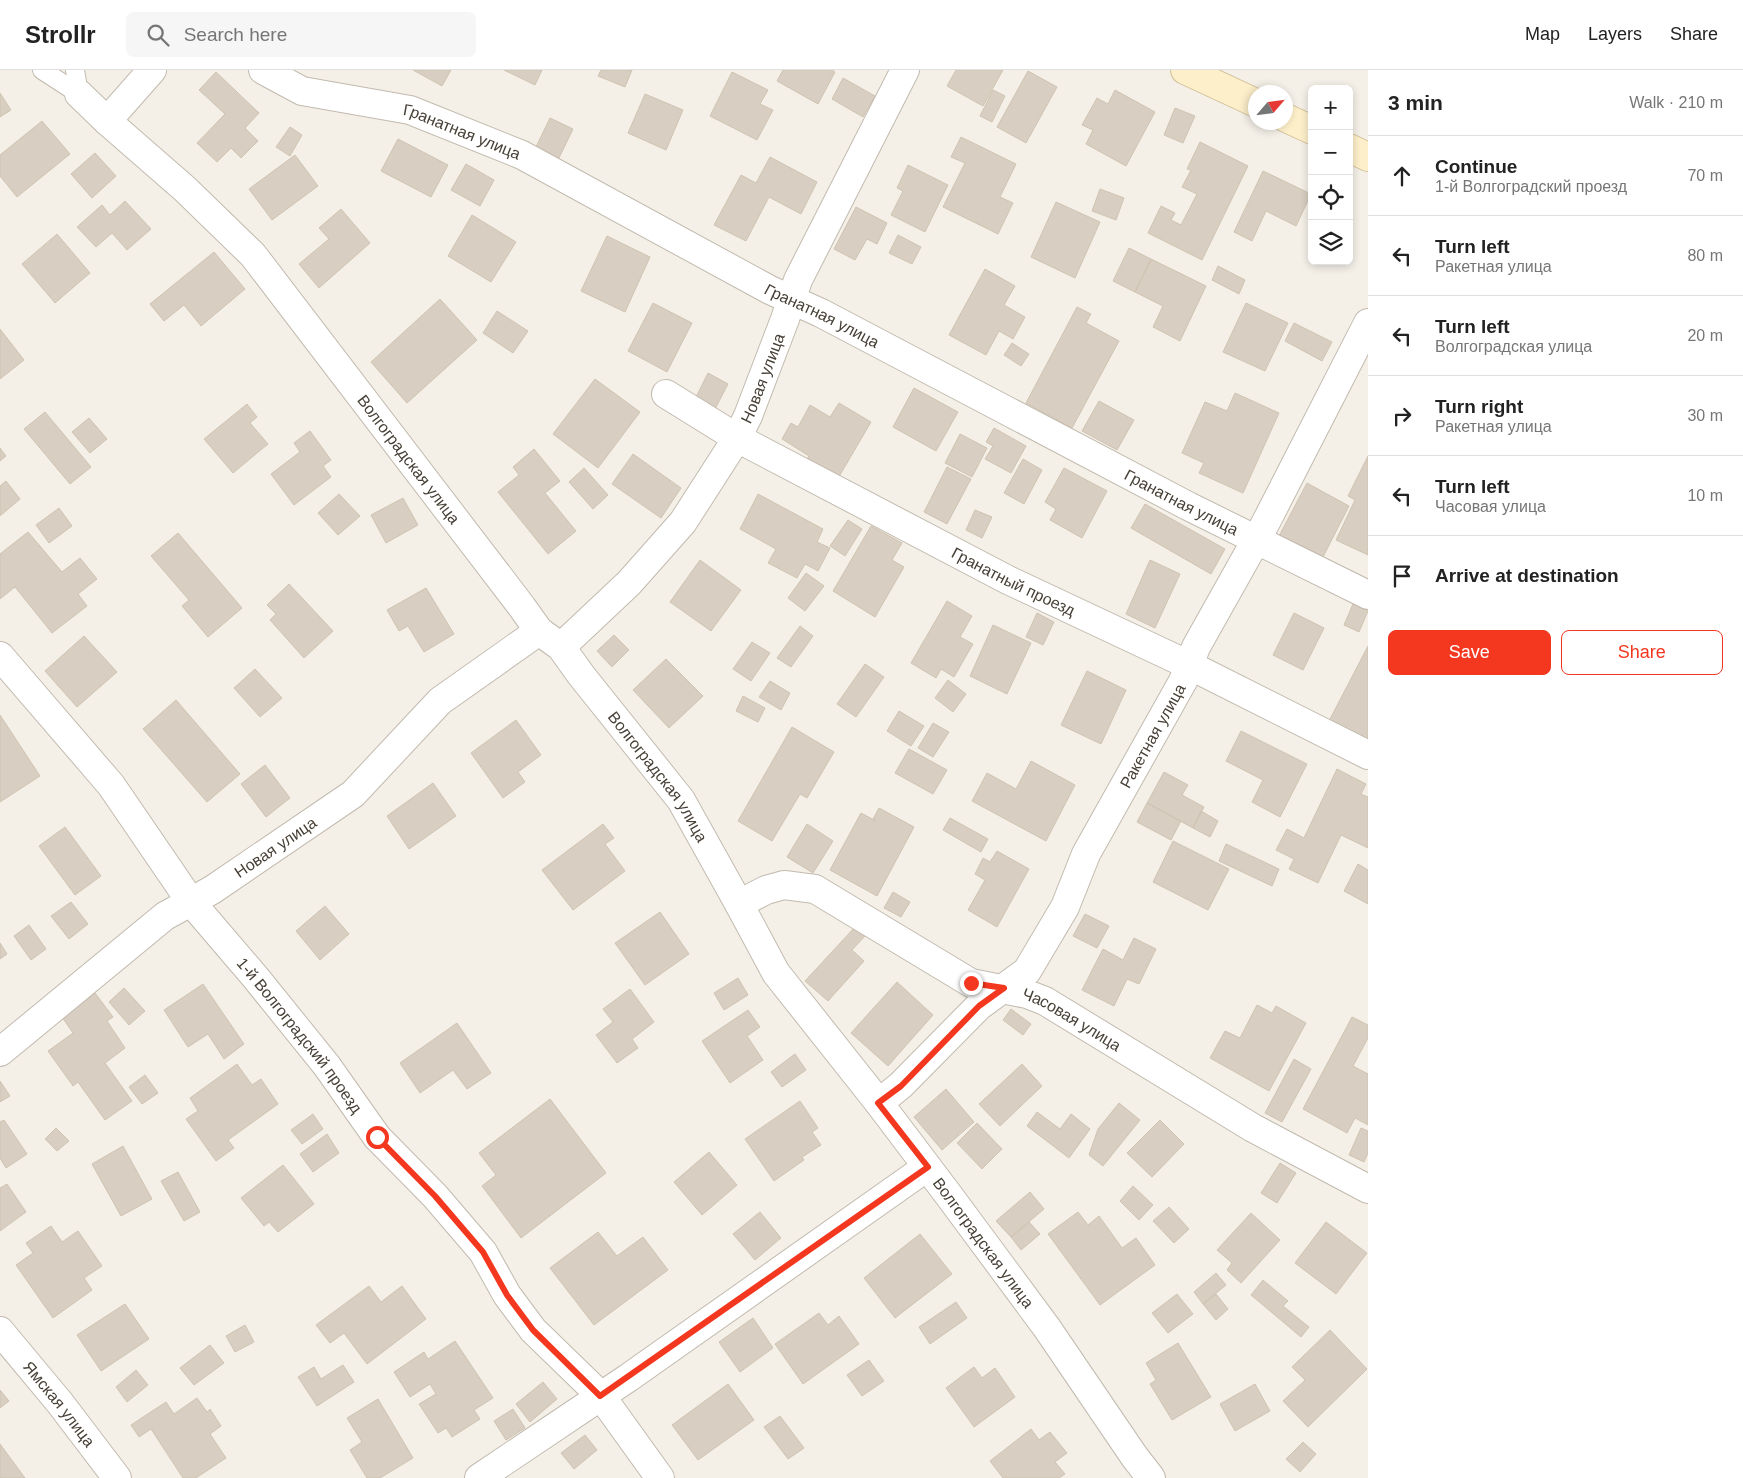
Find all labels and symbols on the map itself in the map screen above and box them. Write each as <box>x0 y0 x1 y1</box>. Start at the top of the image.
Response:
north arrow <box>1248 85 1293 130</box>
street label: Гранатная улица <box>402 101 523 163</box>
street label: Гранатная улица <box>762 281 882 351</box>
street label: Новая улица <box>738 331 788 426</box>
street label: Волгоградская улица <box>354 392 463 527</box>
street label: Гранатная улица <box>1122 466 1241 538</box>
street label: Гранатный проезд <box>949 544 1078 620</box>
street label: Ракетная улица <box>1117 681 1189 791</box>
street label: Волгоградская улица <box>605 708 711 845</box>
street label: Новая улица <box>232 814 320 881</box>
street label: 1-й Волгоградский проезд <box>234 955 366 1117</box>
route end <box>960 972 983 995</box>
street label: Часовая улица <box>1020 985 1124 1054</box>
route start <box>366 1126 389 1149</box>
street label: Волгоградская улица <box>930 1175 1037 1311</box>
street label: Ямская улица <box>20 1358 98 1450</box>

